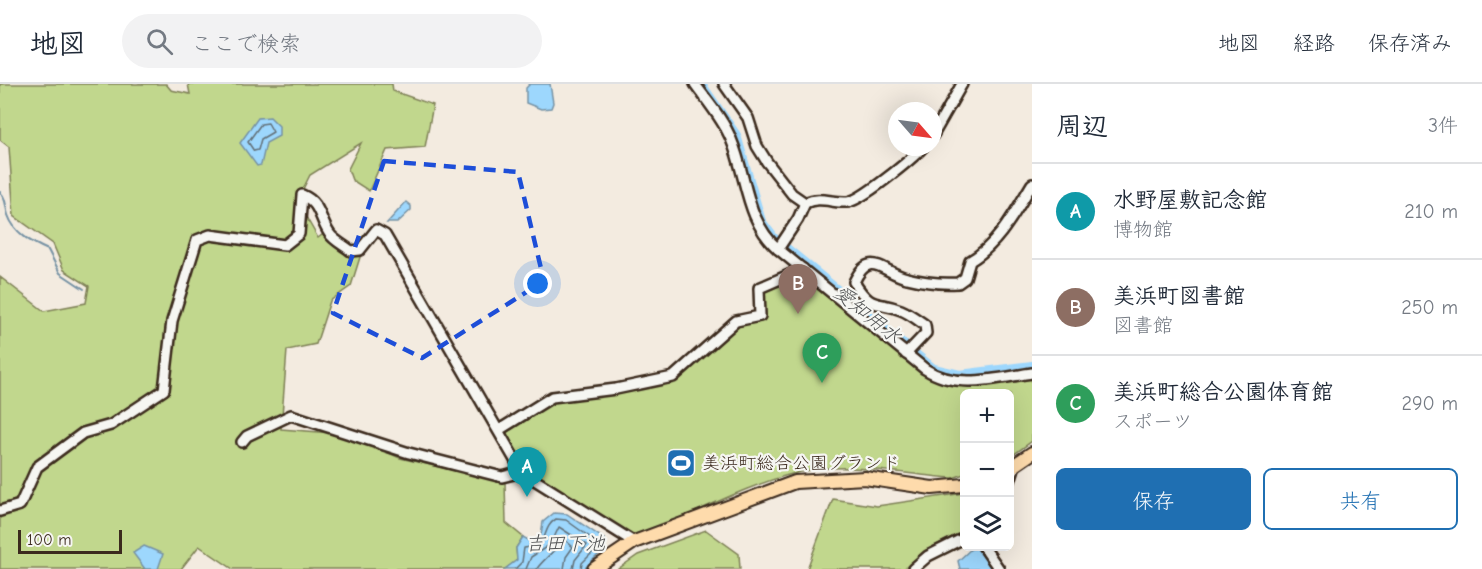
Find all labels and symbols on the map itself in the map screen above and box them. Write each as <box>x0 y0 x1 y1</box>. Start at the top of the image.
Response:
north arrow <box>888 102 942 156</box>
pin: B <box>778 264 818 314</box>
your location <box>523 269 552 298</box>
water label: 愛知用水 <box>829 280 906 348</box>
pin: C <box>802 334 842 383</box>
sports icon: 美浜町総合公園グランド <box>665 447 697 479</box>
pin: A <box>508 448 546 497</box>
place label: 美浜町総合公園グランド <box>702 453 900 474</box>
scale bar <box>18 527 122 554</box>
water label: 吉田下池 <box>525 532 606 555</box>

